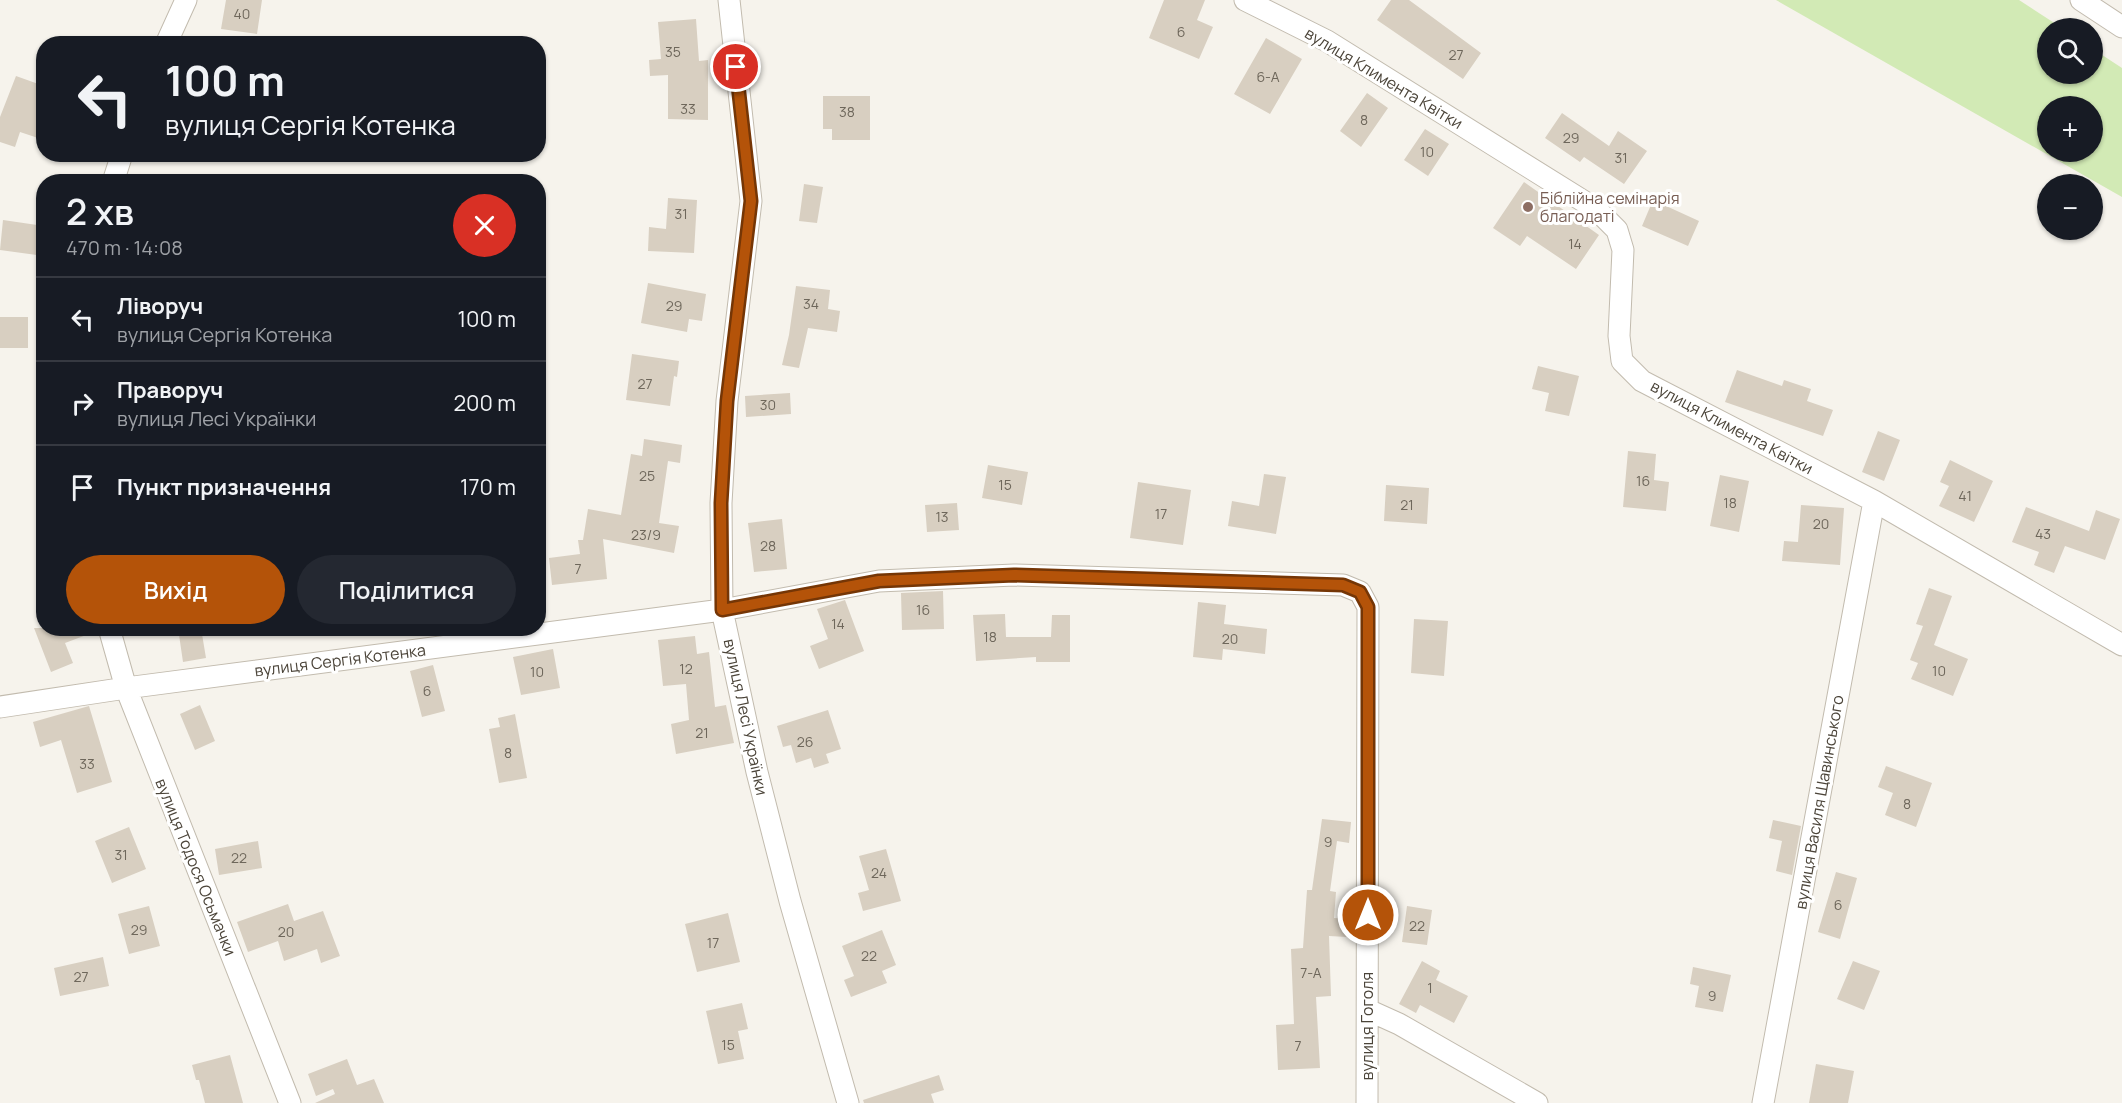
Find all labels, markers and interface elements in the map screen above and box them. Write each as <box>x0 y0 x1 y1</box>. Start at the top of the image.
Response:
house number: 40 <box>234 4 250 23</box>
map controls <box>2037 18 2103 240</box>
button: search <box>2037 18 2103 84</box>
house number: 6 <box>1177 22 1185 41</box>
street label: вулиця Климента Квітки <box>1301 22 1467 134</box>
pin <box>710 41 761 92</box>
house number: 35 <box>665 42 681 61</box>
house number: 27 <box>1448 45 1464 64</box>
icon: arrive <box>719 50 752 83</box>
text: 100 m <box>165 51 285 109</box>
icon: left <box>66 60 144 138</box>
house number: 6-А <box>1256 67 1280 86</box>
button: + <box>2037 96 2103 162</box>
house number: 33 <box>680 99 696 118</box>
house number: 38 <box>839 102 855 121</box>
text: вулиця Сергія Котенка <box>165 106 456 143</box>
house number: 8 <box>1360 110 1368 129</box>
house number: 29 <box>1563 128 1579 147</box>
house number: 10 <box>1420 142 1434 161</box>
house number: 31 <box>1614 148 1628 167</box>
button: − <box>2037 174 2103 240</box>
text: 2 хв <box>66 187 134 236</box>
place label: Біблійна семінарія благодаті <box>1540 187 1679 227</box>
button: close <box>453 194 516 257</box>
marker: Біблійна семінарія благодаті <box>1521 200 1535 214</box>
house number: 31 <box>674 204 688 223</box>
text: 470 m · 14:08 <box>66 234 183 261</box>
house number: 14 <box>1568 234 1582 253</box>
text: Ліворуч <box>117 291 203 321</box>
house number: 34 <box>803 294 819 313</box>
house number: 29 <box>666 296 682 315</box>
icon: left <box>66 303 99 336</box>
text: 100 m <box>458 304 516 334</box>
text: вулиця Сергія Котенка <box>117 321 332 348</box>
house number: 27 <box>637 374 653 393</box>
text: Праворуч <box>117 375 223 405</box>
street label: вулиця Климента Квітки <box>1647 375 1817 479</box>
icon: right <box>66 387 99 420</box>
text: 200 m <box>454 388 516 418</box>
house number: 30 <box>760 395 776 414</box>
text: вулиця Лесі Українки <box>117 405 316 432</box>
house number: 25 <box>639 466 655 485</box>
icon: arrive <box>66 471 99 504</box>
house number: 16 <box>1636 471 1650 490</box>
text: Пункт призначення <box>117 472 331 502</box>
text: 170 m <box>460 472 516 502</box>
house number: 15 <box>998 475 1012 494</box>
house number: 41 <box>1958 486 1972 505</box>
house number: 18 <box>1723 493 1737 512</box>
house number: 21 <box>1400 495 1414 514</box>
house number: 17 <box>1155 504 1167 523</box>
house number: 13 <box>935 507 949 526</box>
house number: 20 <box>1813 514 1829 533</box>
house number: 43 <box>2035 524 2051 543</box>
house number: 23/9 <box>631 525 661 544</box>
house number: 28 <box>760 536 776 555</box>
button: Вихід <box>66 555 285 624</box>
button: Поділитися <box>297 555 516 624</box>
house number: 7 <box>574 559 582 578</box>
house number: 16 <box>916 600 930 619</box>
house number: 14 <box>831 614 845 633</box>
house number: 18 <box>983 627 997 646</box>
house number: 20 <box>1222 629 1238 648</box>
street label: вулиця Лесі Українки <box>719 637 773 797</box>
street label: вулиця Сергія Котенка <box>253 639 427 681</box>
house number: 12 <box>679 659 693 678</box>
house number: 10 <box>1932 661 1946 680</box>
house number: 10 <box>530 662 544 681</box>
house number: 6 <box>423 681 431 700</box>
street label: вулиця Василя Щавинського <box>1789 693 1849 911</box>
house number: 21 <box>695 723 709 742</box>
house number: 26 <box>797 732 813 751</box>
house number: 8 <box>504 743 512 762</box>
house number: 33 <box>79 754 95 773</box>
street label: вулиця Тодося Осьмачки <box>150 775 242 959</box>
house number: 8 <box>1903 794 1911 813</box>
house number: 9 <box>1324 832 1332 851</box>
house number: 31 <box>114 845 128 864</box>
house number: 22 <box>231 848 247 867</box>
house number: 24 <box>871 863 887 882</box>
position arrow <box>1336 883 1400 947</box>
house number: 6 <box>1834 895 1842 914</box>
house number: 22 <box>1409 916 1425 935</box>
house number: 29 <box>131 920 147 939</box>
house number: 20 <box>278 922 294 941</box>
house number: 17 <box>707 933 719 952</box>
house number: 22 <box>861 946 877 965</box>
house number: 7-А <box>1300 963 1322 982</box>
house number: 27 <box>73 967 89 986</box>
street label: вулиця Гоголя <box>1356 972 1378 1080</box>
house number: 1 <box>1427 978 1433 997</box>
house number: 9 <box>1708 986 1716 1005</box>
house number: 15 <box>721 1035 735 1054</box>
house number: 7 <box>1294 1036 1302 1055</box>

